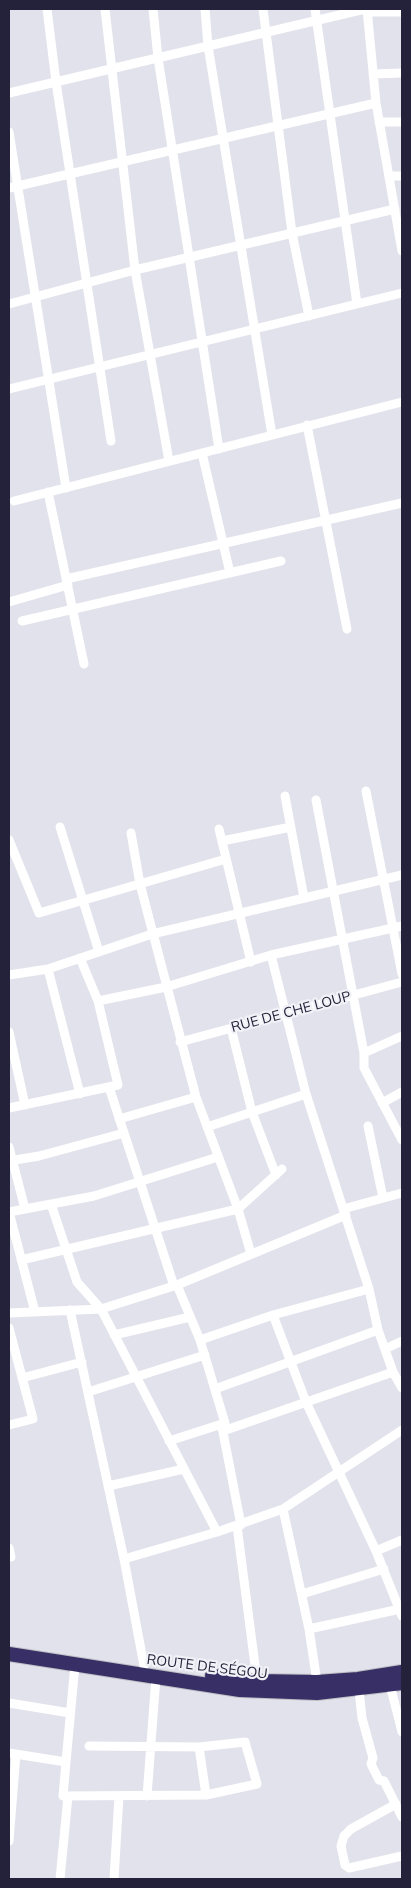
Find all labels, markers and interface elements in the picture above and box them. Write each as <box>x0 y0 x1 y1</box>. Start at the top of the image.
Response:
street label: RUE DE CHE LOUP <box>229 988 353 1036</box>
street label: ROUTE DE SÉGOU <box>146 1651 268 1683</box>

